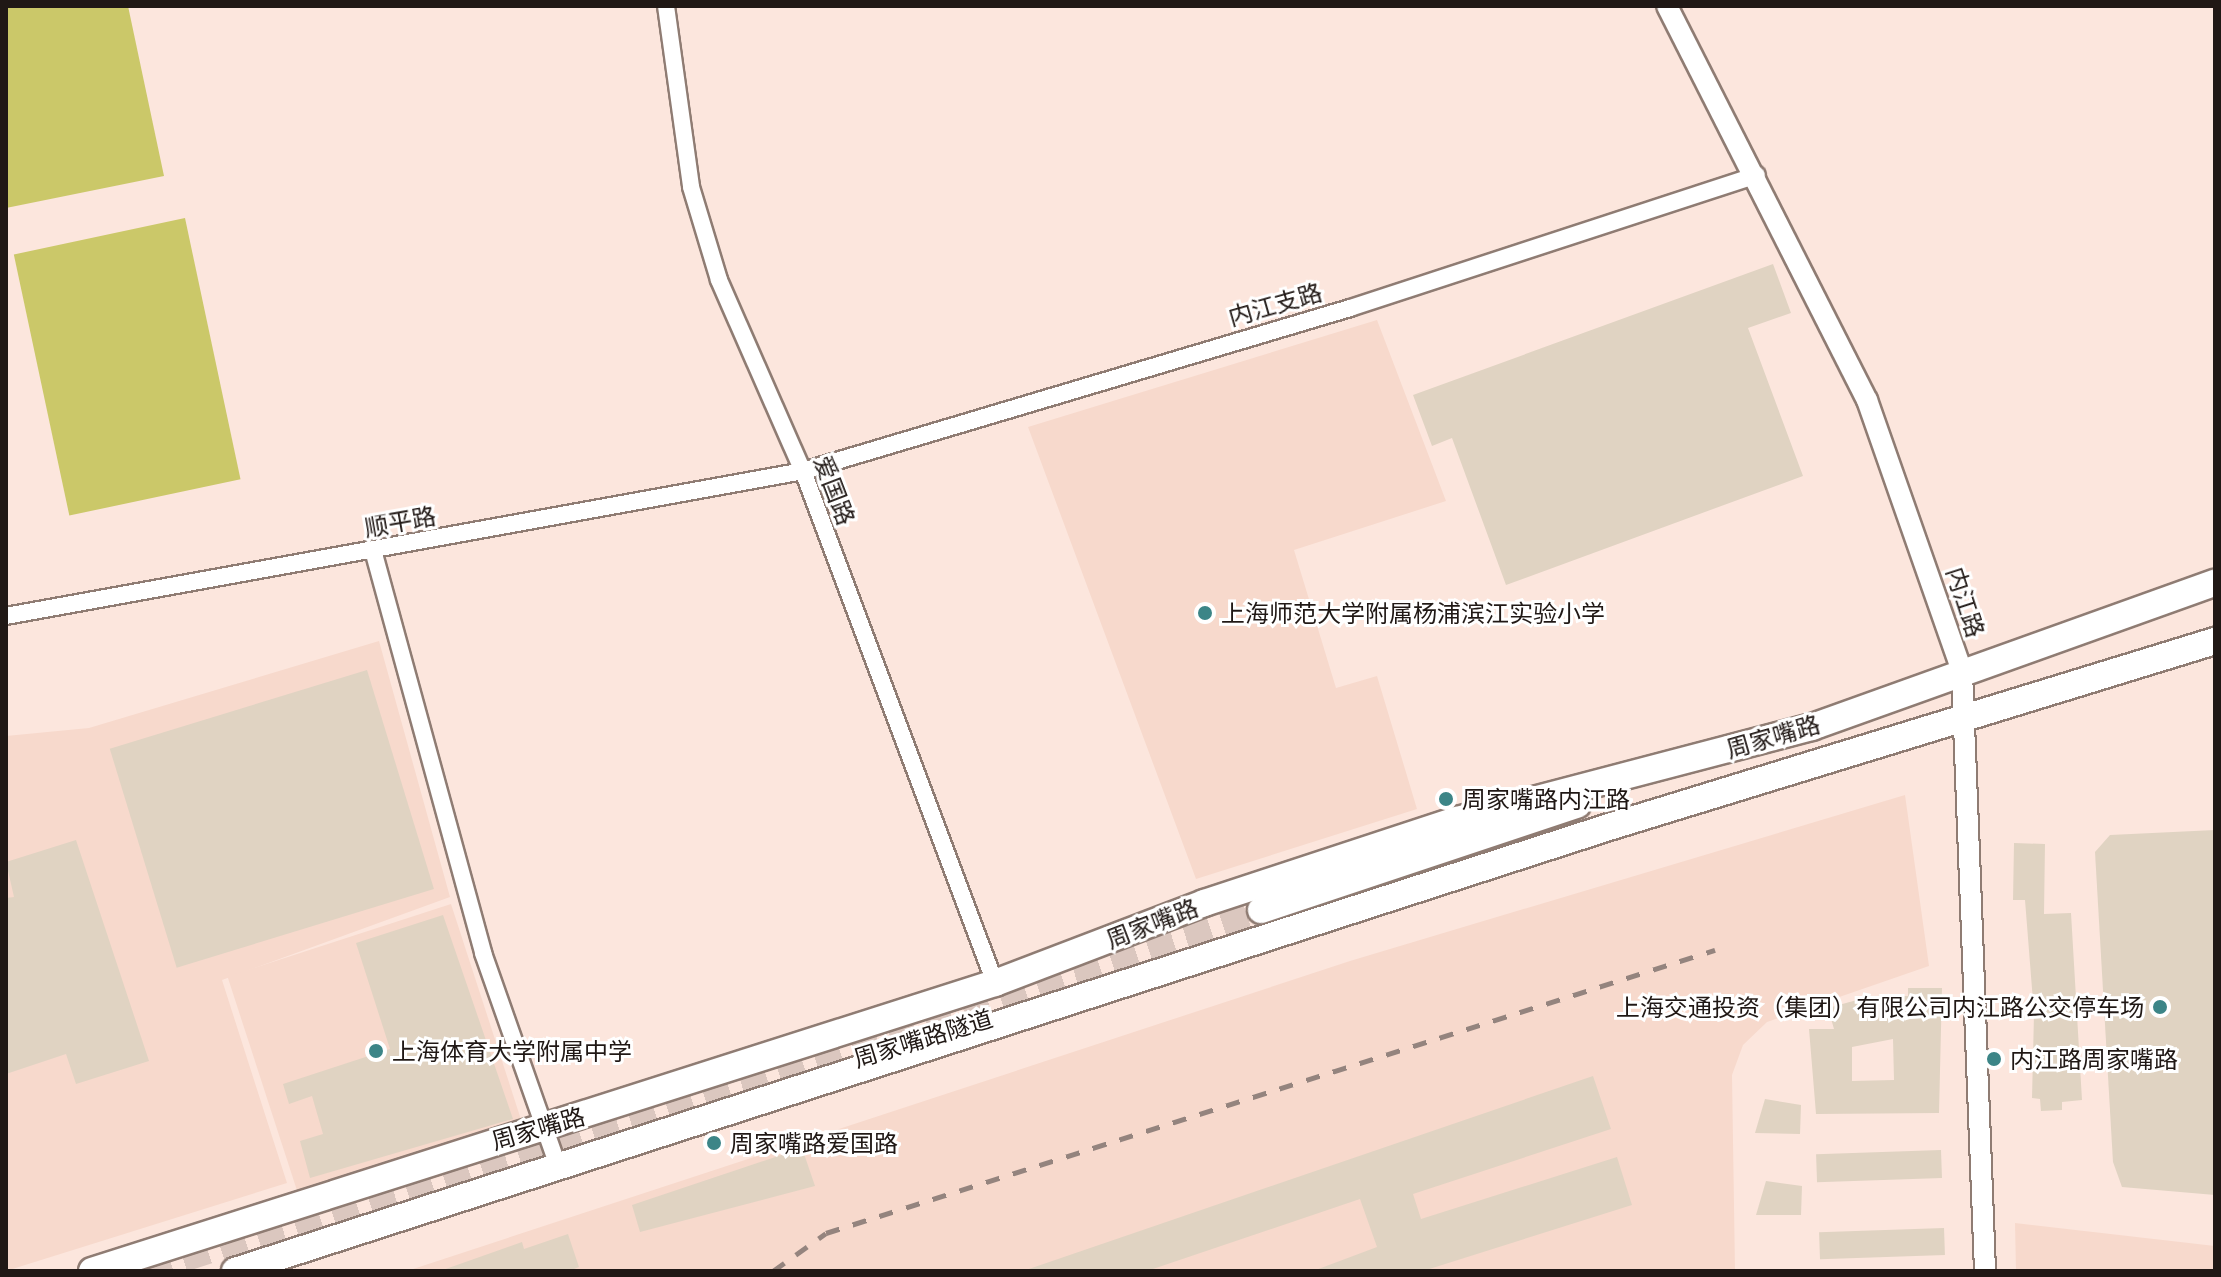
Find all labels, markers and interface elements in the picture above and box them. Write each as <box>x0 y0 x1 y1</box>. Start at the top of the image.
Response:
street label: 内江支路 <box>1225 277 1325 331</box>
street label: 爱国路 <box>809 451 861 529</box>
street label: 顺平路 <box>362 501 438 541</box>
street label: 内江路 <box>1941 563 1991 641</box>
place label: 上海师范大学附属杨浦滨江实验小学 <box>1221 599 1605 627</box>
marker: 上海师范大学附属杨浦滨江实验小学 <box>1196 604 1214 622</box>
street label: 周家嘴路 <box>1723 709 1823 763</box>
place label: 周家嘴路内江路 <box>1462 785 1630 813</box>
marker: 周家嘴路内江路 <box>1437 790 1455 808</box>
street label: 周家嘴路 <box>1102 892 1202 954</box>
place label: 上海交通投资（集团）有限公司内江路公交停车场 <box>1616 993 2144 1021</box>
marker: 上海交通投资（集团）有限公司内江路公交停车场 <box>2151 998 2169 1016</box>
street label: 周家嘴路隧道 <box>850 1003 996 1073</box>
place label: 上海体育大学附属中学 <box>392 1037 632 1065</box>
marker: 上海体育大学附属中学 <box>367 1042 385 1060</box>
place label: 内江路周家嘴路 <box>2010 1045 2178 1073</box>
marker: 内江路周家嘴路 <box>1985 1050 2003 1068</box>
street label: 周家嘴路 <box>488 1101 588 1155</box>
place label: 周家嘴路爱国路 <box>730 1129 898 1157</box>
marker: 周家嘴路爱国路 <box>705 1134 723 1152</box>

